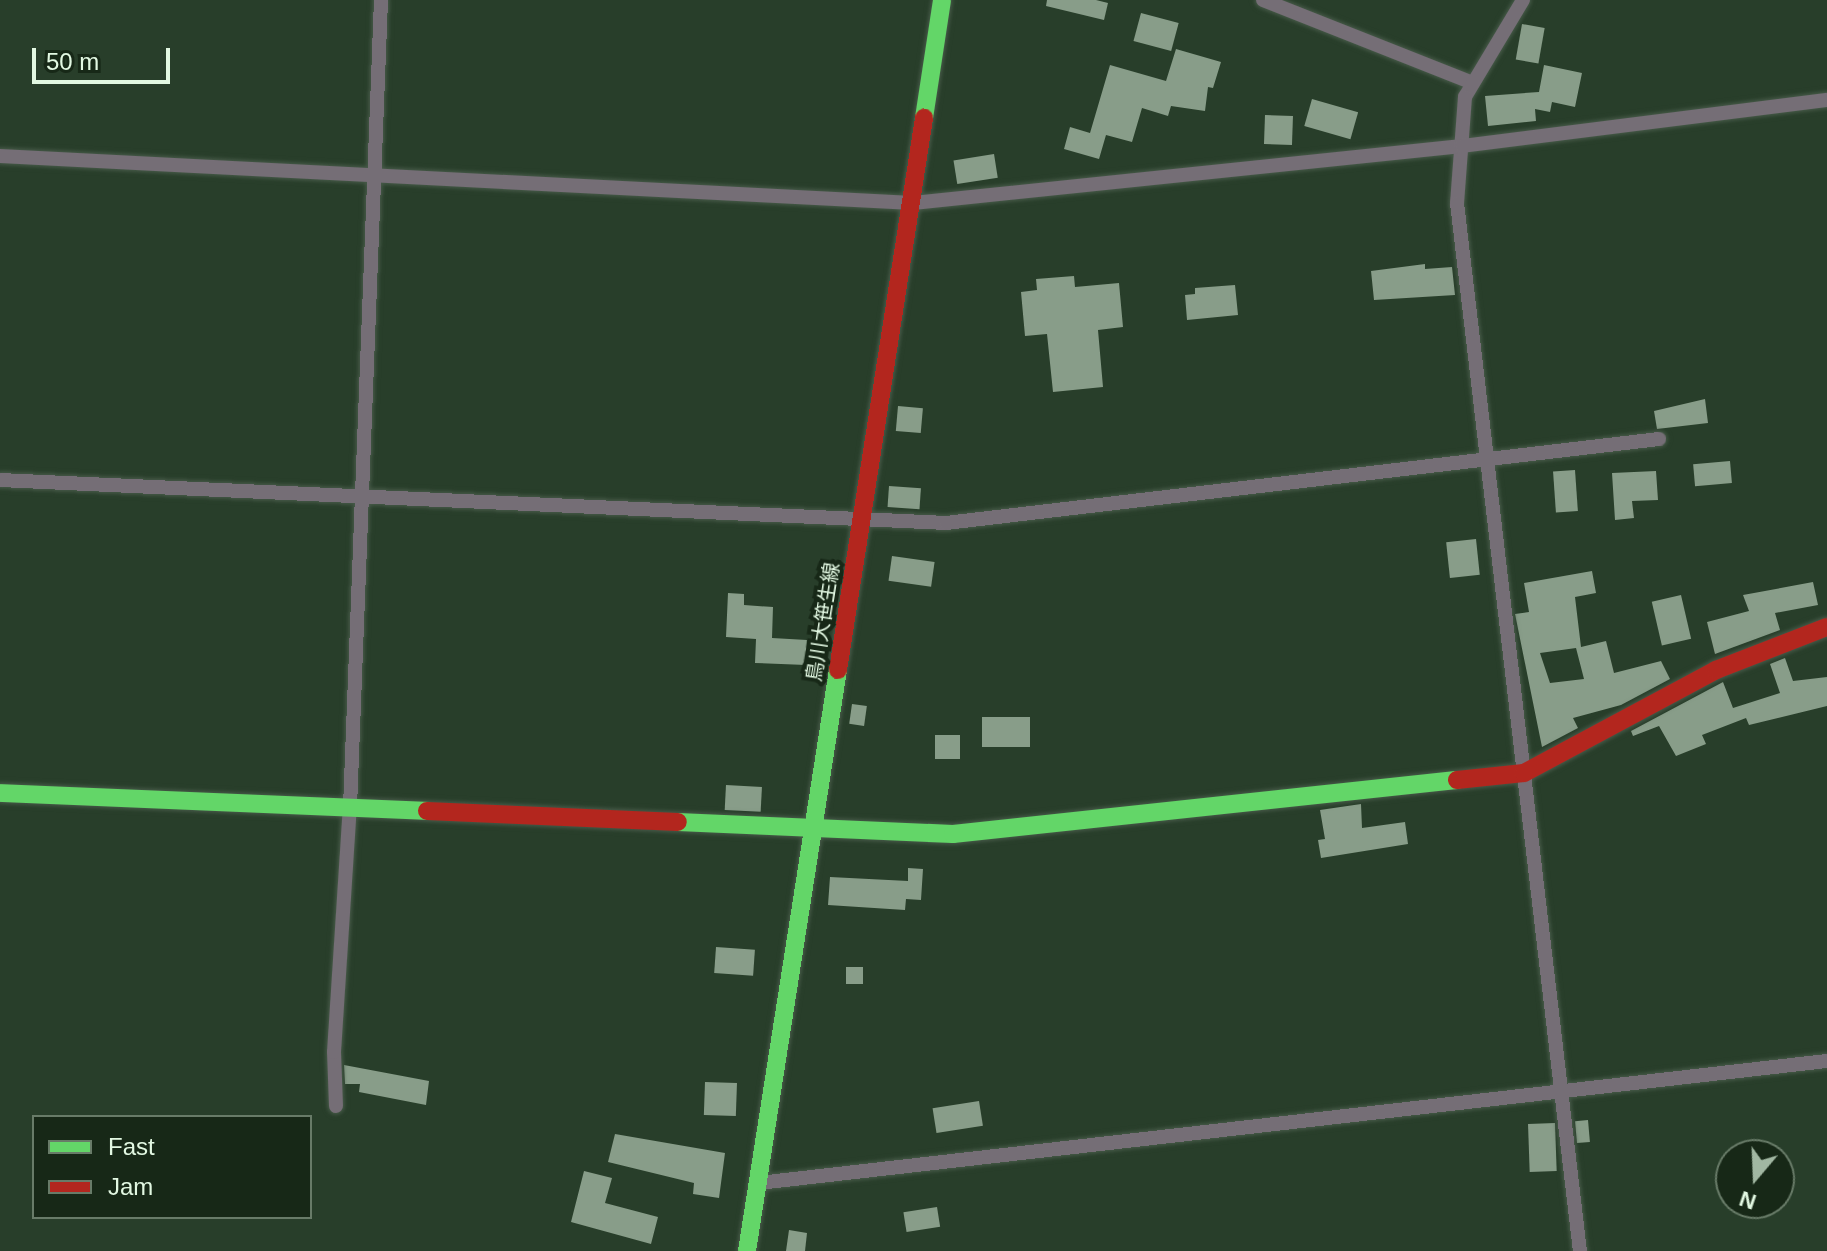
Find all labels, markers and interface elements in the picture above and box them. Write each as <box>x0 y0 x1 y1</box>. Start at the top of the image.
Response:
scale bar <box>36 32 174 82</box>
text: 50 m <box>46 48 99 75</box>
street label: 鳥川大笹生線 <box>802 561 844 683</box>
legend <box>32 1115 312 1219</box>
text: Fast <box>108 1133 155 1160</box>
north arrow <box>1715 1139 1795 1219</box>
text: Jam <box>108 1173 153 1200</box>
text: N <box>1736 1186 1759 1215</box>

